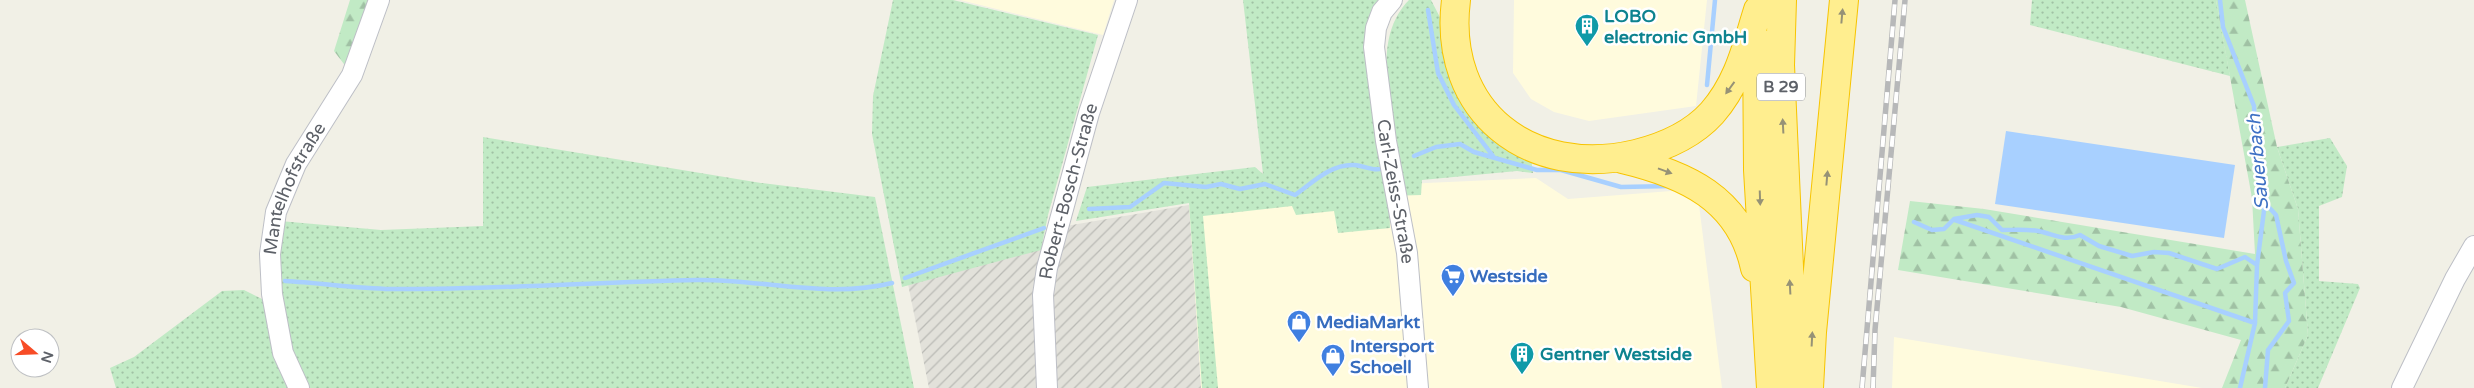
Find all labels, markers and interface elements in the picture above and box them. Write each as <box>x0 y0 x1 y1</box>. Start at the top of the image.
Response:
place label: LOBO electronic GmbH <box>1604 5 1747 48</box>
one-way arrow <box>1838 7 1846 23</box>
building icon: LOBO electronic GmbH <box>1574 13 1600 47</box>
road number: B 29 <box>1757 74 1805 100</box>
one-way arrow <box>1724 81 1735 94</box>
street label: Robert-Bosch-Straße <box>1034 100 1103 281</box>
water label: Sauerbach <box>2243 113 2273 211</box>
one-way arrow <box>1779 117 1787 133</box>
street label: Mantelhofstraße <box>259 118 330 256</box>
street label: Carl-Zeiss-Straße <box>1372 118 1419 265</box>
one-way arrow <box>1658 167 1673 175</box>
one-way arrow <box>1823 169 1831 185</box>
one-way arrow <box>1756 191 1764 207</box>
supermarket icon: Westside <box>1440 263 1466 297</box>
place label: Westside <box>1470 265 1548 287</box>
one-way arrow <box>1786 279 1794 295</box>
shop icon: MediaMarkt <box>1286 309 1312 343</box>
place label: MediaMarkt <box>1316 311 1420 333</box>
north arrow <box>10 328 60 378</box>
one-way arrow <box>1808 331 1816 347</box>
place label: Intersport Schoell <box>1350 335 1434 378</box>
building icon: Gentner Westside <box>1509 341 1535 375</box>
shop icon: Intersport Schoell <box>1320 343 1346 377</box>
place label: Gentner Westside <box>1540 343 1692 365</box>
text: N <box>37 349 57 365</box>

